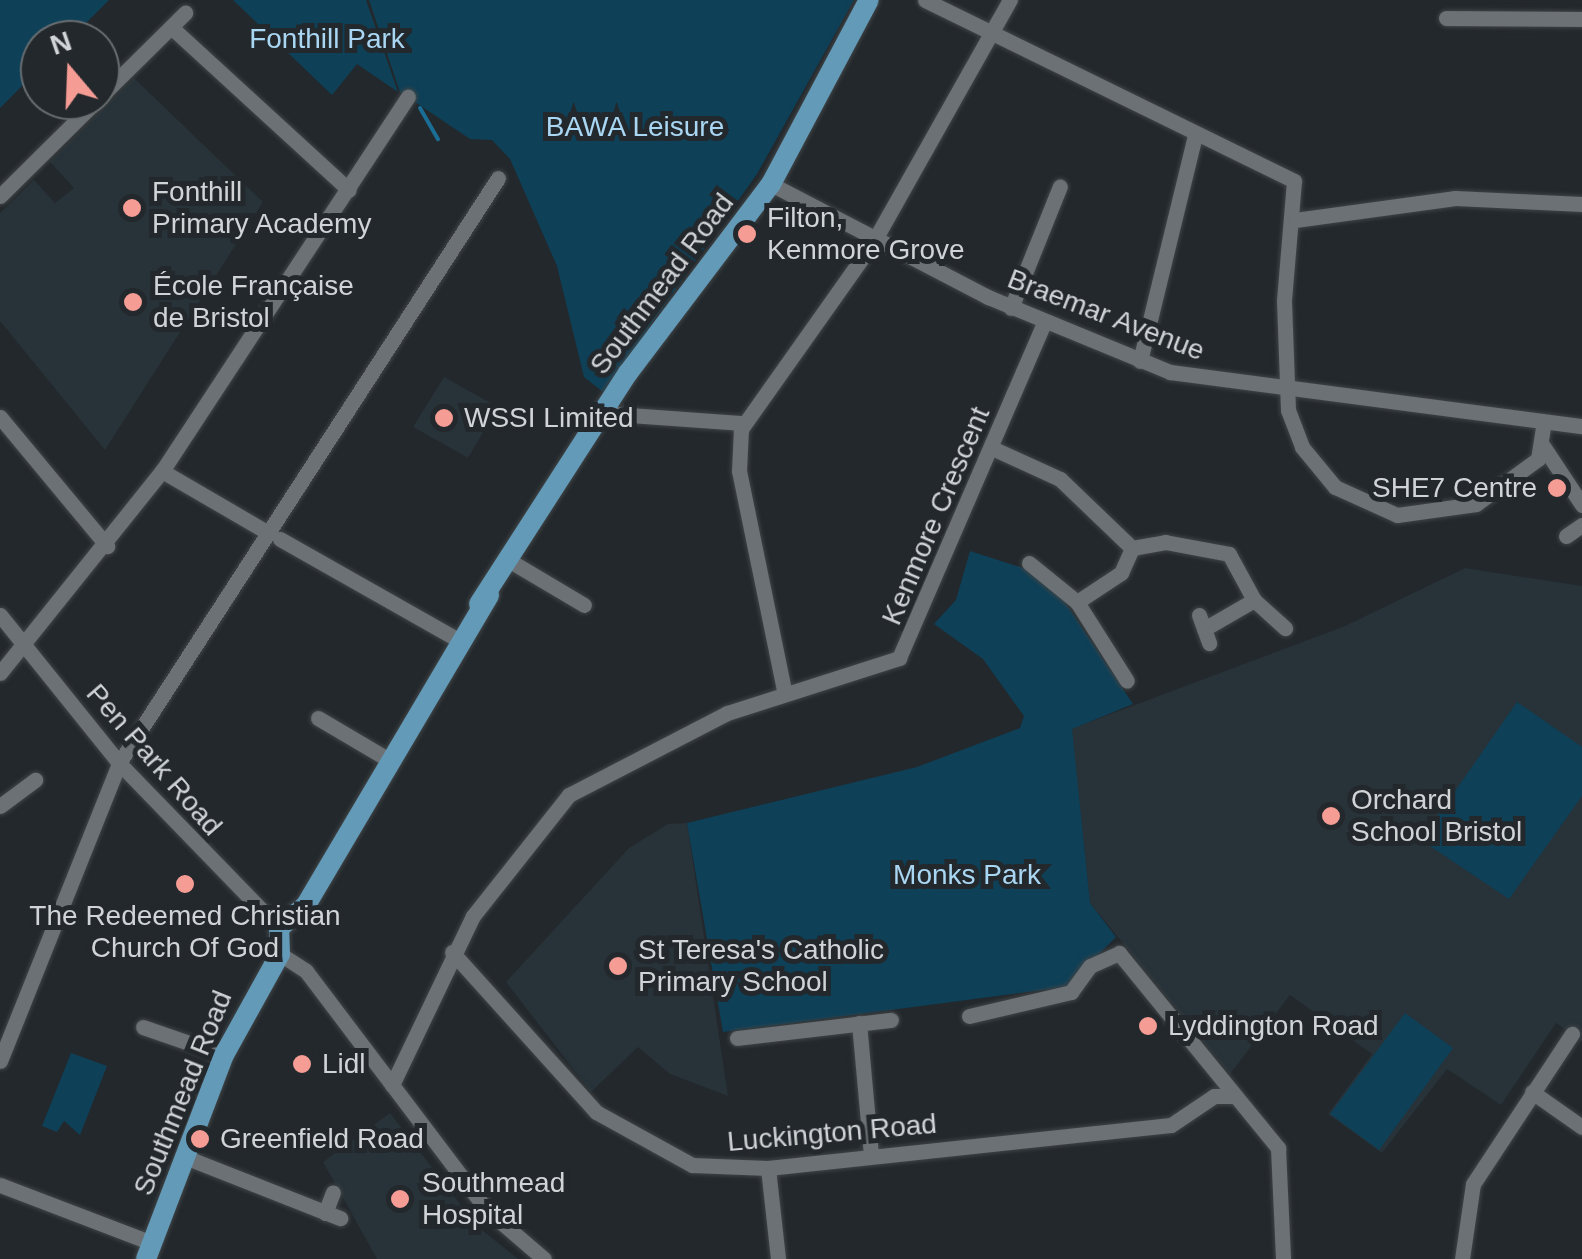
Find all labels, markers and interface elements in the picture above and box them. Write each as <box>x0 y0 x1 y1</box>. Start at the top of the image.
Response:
north arrow <box>20 20 120 120</box>
park label: Fonthill Park <box>249 22 405 56</box>
text: N <box>46 25 75 61</box>
park label: BAWA Leisure <box>545 110 725 144</box>
place label: Fonthill Primary Academy <box>152 175 373 241</box>
street label: Southmead Road <box>583 187 741 381</box>
marker: Fonthill Primary Academy <box>121 197 143 219</box>
place label: Filton, Kenmore Grove <box>767 201 965 267</box>
marker: Filton, Kenmore Grove <box>736 223 758 245</box>
street label: Braemar Avenue <box>1002 262 1210 368</box>
place label: École Française de Bristol <box>153 269 354 335</box>
marker: École Française de Bristol <box>122 291 144 313</box>
place label: WSSI Limited <box>464 401 634 435</box>
street label: Kenmore Crescent <box>875 402 997 630</box>
marker: WSSI Limited <box>433 407 455 429</box>
place label: SHE7 Centre <box>1372 471 1537 505</box>
marker: SHE7 Centre <box>1546 477 1568 499</box>
street label: Pen Park Road <box>79 677 229 843</box>
place label: Orchard School Bristol <box>1351 783 1522 849</box>
marker: Orchard School Bristol <box>1320 805 1342 827</box>
park label: Monks Park <box>893 858 1041 892</box>
marker: The Redeemed Christian Church Of God <box>174 873 196 895</box>
place label: The Redeemed Christian Church Of God <box>29 899 341 965</box>
place label: St Teresa's Catholic Primary School <box>638 933 885 999</box>
marker: St Teresa's Catholic Primary School <box>607 955 629 977</box>
street label: Southmead Road <box>127 986 239 1200</box>
place label: Lyddington Road <box>1168 1009 1379 1043</box>
marker: Lyddington Road <box>1137 1015 1159 1037</box>
place label: Lidl <box>322 1047 366 1081</box>
marker: Lidl <box>291 1053 313 1075</box>
street label: Luckington Road <box>726 1107 938 1159</box>
place label: Greenfield Road <box>220 1122 424 1156</box>
marker: Greenfield Road <box>189 1128 211 1150</box>
place label: Southmead Hospital <box>422 1166 565 1232</box>
marker: Southmead Hospital <box>387 1186 413 1212</box>

